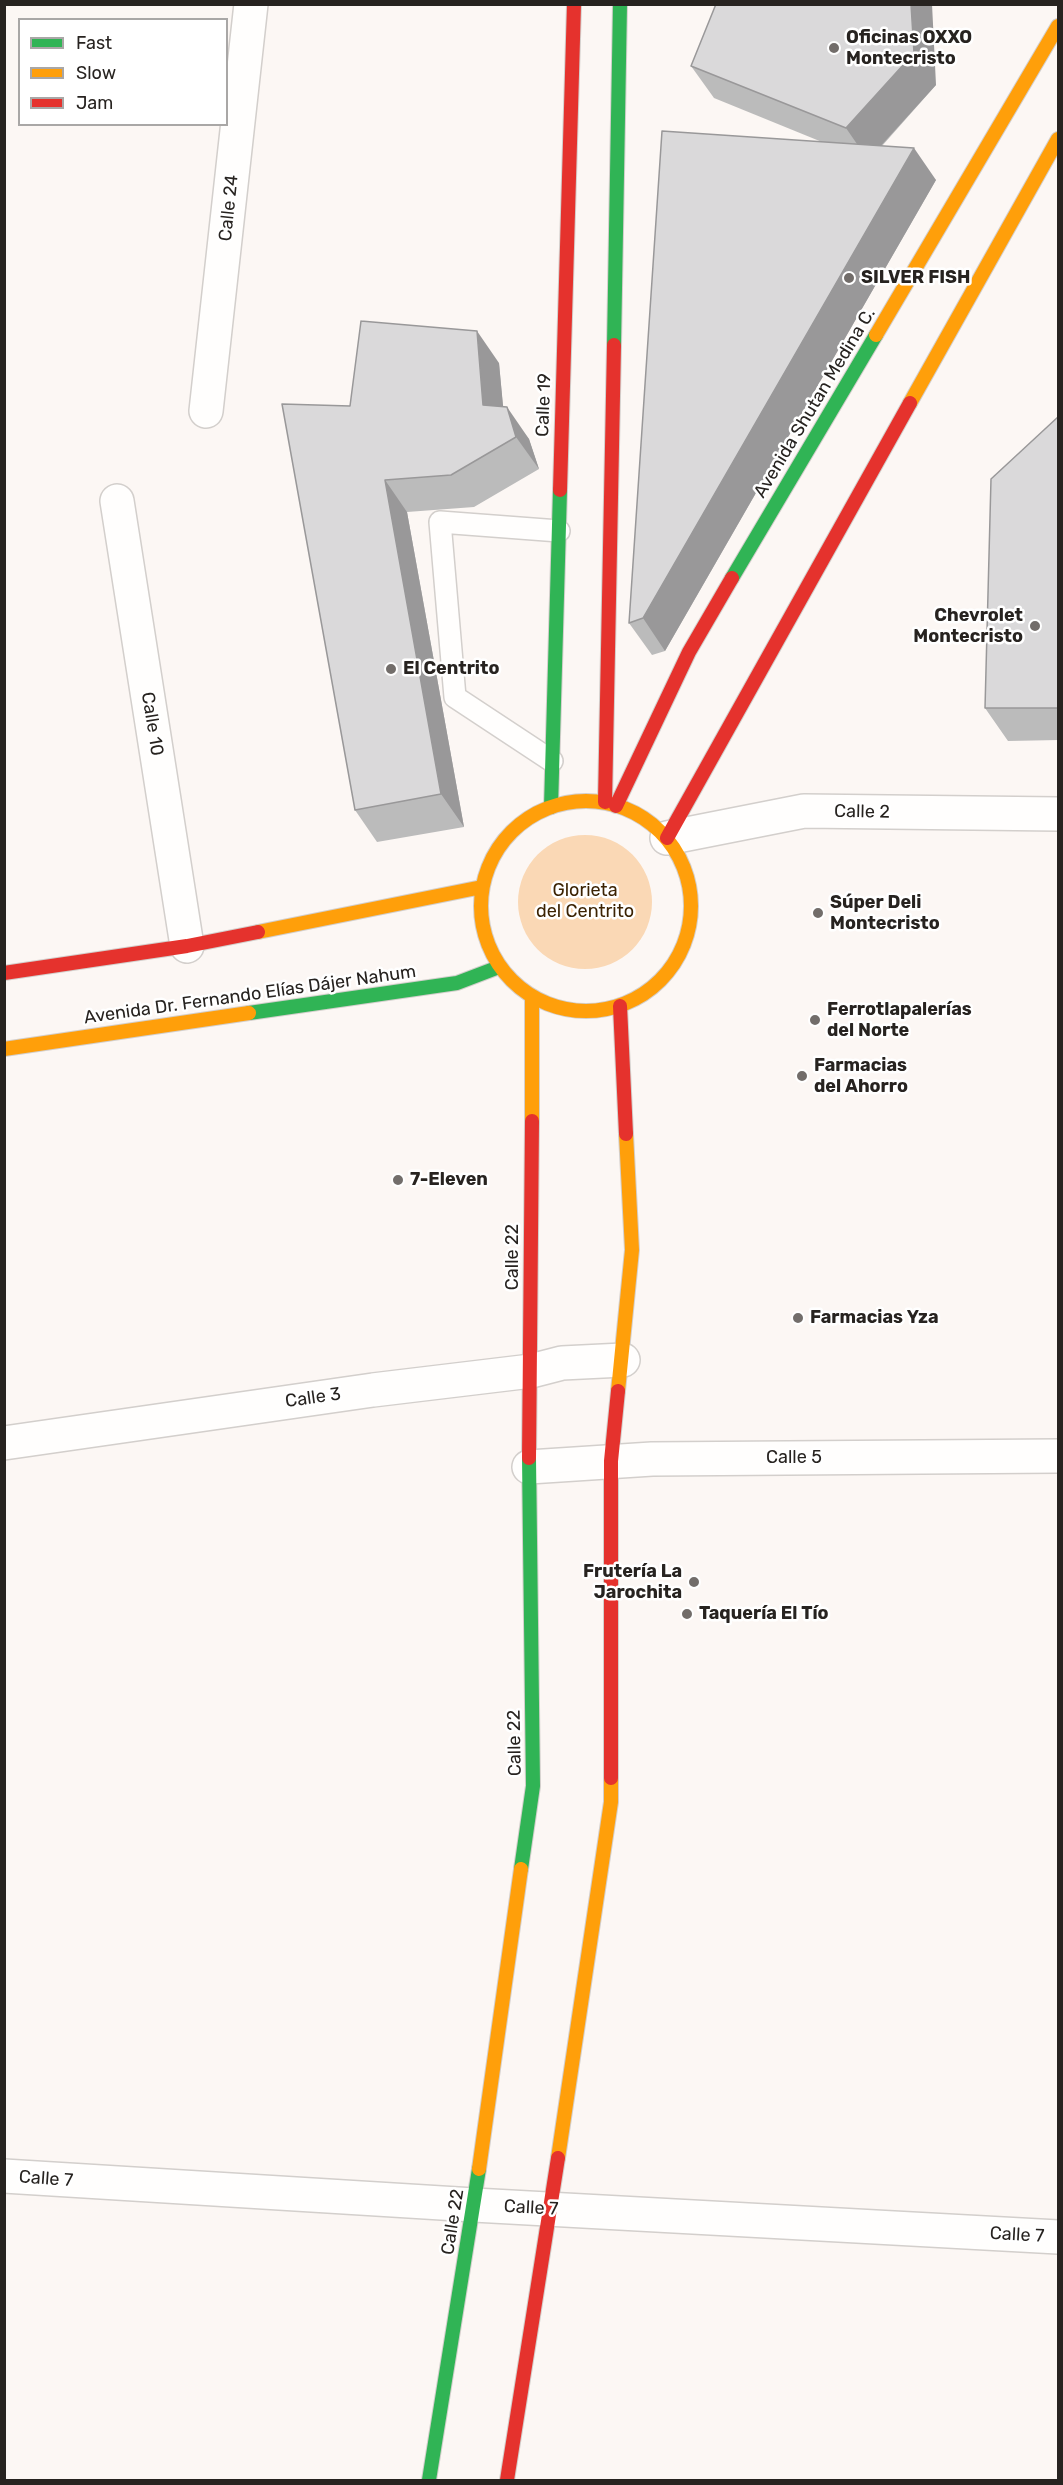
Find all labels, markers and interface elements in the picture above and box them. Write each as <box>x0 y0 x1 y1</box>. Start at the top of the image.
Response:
legend <box>18 18 228 126</box>
place label: Oficinas OXXO Montecristo <box>846 27 972 70</box>
text: Fast <box>76 32 112 54</box>
marker: Oficinas OXXO Montecristo <box>827 41 841 55</box>
text: Slow <box>76 62 116 84</box>
text: Jam <box>76 92 113 114</box>
street label: Calle 24 <box>215 174 243 242</box>
place label: SILVER FISH <box>861 267 970 289</box>
marker: SILVER FISH <box>842 271 856 285</box>
street label: Avenida Shutan Medina C. <box>750 304 880 502</box>
street label: Calle 19 <box>532 373 556 437</box>
place label: Chevrolet Montecristo <box>913 605 1023 648</box>
marker: Chevrolet Montecristo <box>1028 619 1042 633</box>
place label: El Centrito <box>403 658 499 680</box>
marker: El Centrito <box>384 662 398 676</box>
street label: Calle 10 <box>136 691 168 757</box>
street label: Calle 2 <box>834 801 890 823</box>
park label: Glorieta del Centrito <box>536 880 634 922</box>
place label: Súper Deli Montecristo <box>830 892 940 934</box>
marker: Súper Deli Montecristo <box>811 906 825 920</box>
street label: Avenida Dr. Fernando Elías Dájer Nahum <box>83 961 417 1029</box>
place label: Ferrotlapalerías del Norte <box>827 999 972 1042</box>
marker: Ferrotlapalerías del Norte <box>808 1013 822 1027</box>
place label: Farmacias del Ahorro <box>814 1055 908 1098</box>
marker: Farmacias del Ahorro <box>795 1069 809 1083</box>
place label: 7-Eleven <box>410 1169 488 1191</box>
marker: 7-Eleven <box>391 1173 405 1187</box>
street label: Calle 22 <box>502 1224 524 1290</box>
place label: Farmacias Yza <box>810 1307 939 1329</box>
marker: Farmacias Yza <box>791 1311 805 1325</box>
street label: Calle 3 <box>284 1383 342 1413</box>
street label: Calle 5 <box>766 1447 822 1469</box>
place label: Frutería La Jarochita <box>583 1561 682 1604</box>
marker: Frutería La Jarochita <box>687 1575 701 1589</box>
place label: Taquería El Tío <box>699 1603 829 1625</box>
marker: Taquería El Tío <box>680 1607 694 1621</box>
street label: Calle 22 <box>504 1710 526 1776</box>
street label: Calle 7 <box>18 2166 74 2192</box>
street label: Calle 22 <box>437 2188 469 2256</box>
street label: Calle 7 <box>503 2196 559 2220</box>
street label: Calle 7 <box>989 2223 1045 2247</box>

